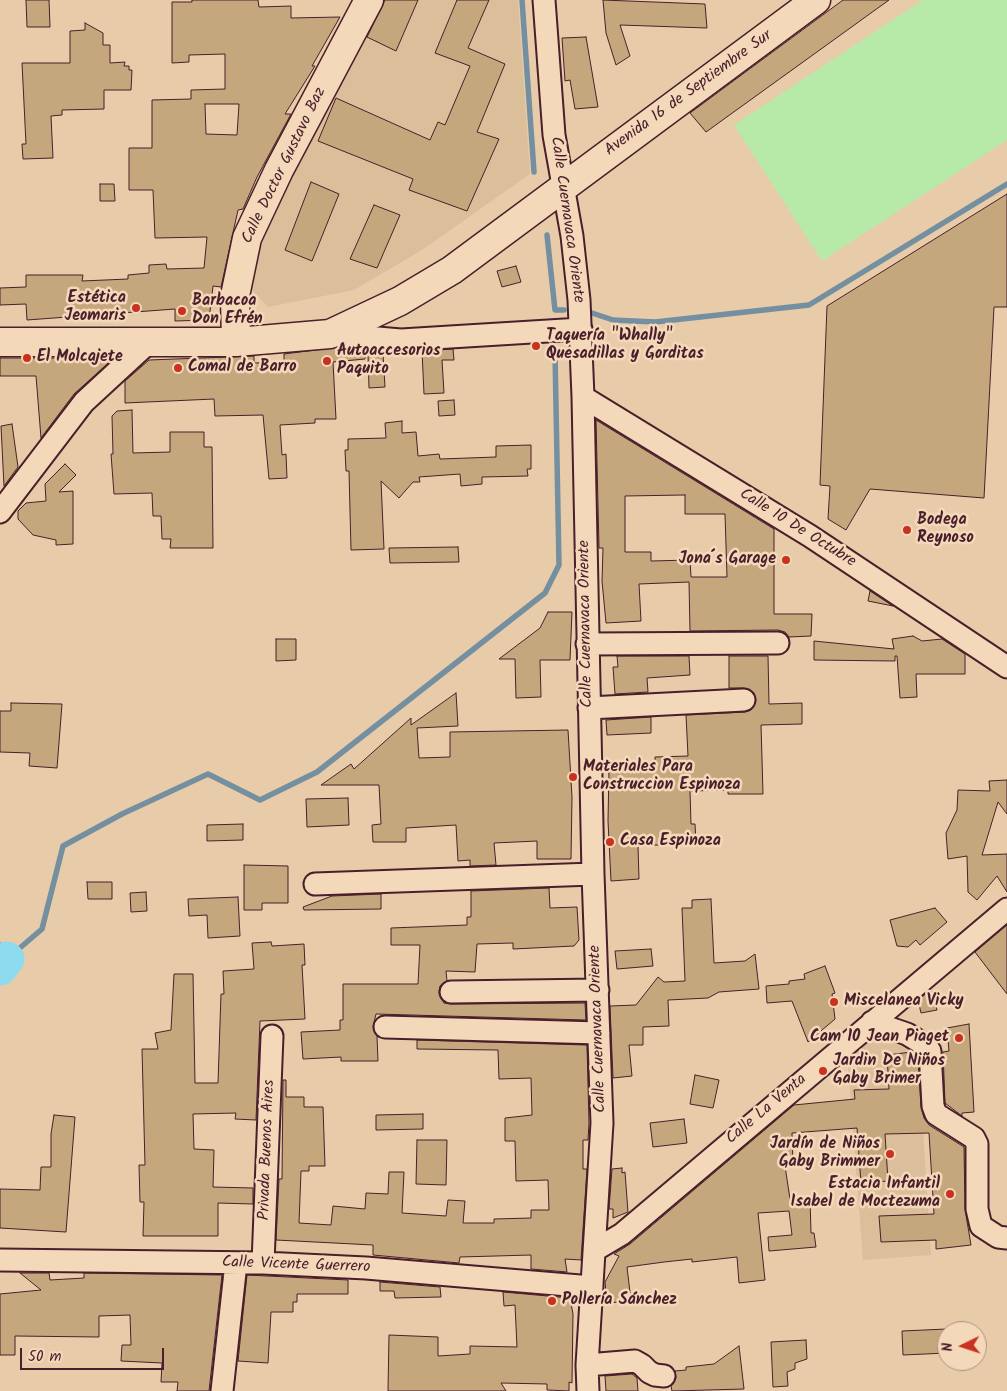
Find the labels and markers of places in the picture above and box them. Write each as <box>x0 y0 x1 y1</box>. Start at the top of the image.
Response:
place label: Estética Jeomaris <box>64 289 126 327</box>
place label: Barbacoa Don Efrén <box>192 292 263 330</box>
marker: Estética Jeomaris <box>130 302 142 314</box>
marker: Barbacoa Don Efrén <box>176 305 188 317</box>
place label: Taquería "Whally" Quesadillas y Gorditas <box>546 327 704 365</box>
marker: Taquería "Whally" Quesadillas y Gorditas <box>530 340 542 352</box>
place label: Autoaccesorios Paquito <box>337 342 440 380</box>
place label: El Molcajete <box>37 348 123 368</box>
marker: El Molcajete <box>21 352 33 364</box>
marker: Autoaccesorios Paquito <box>321 355 333 367</box>
place label: Comal de Barro <box>188 358 296 378</box>
marker: Comal de Barro <box>172 362 184 374</box>
place label: Bodega Reynoso <box>917 511 974 549</box>
marker: Bodega Reynoso <box>901 524 913 536</box>
place label: Jona´s Garage <box>679 550 776 570</box>
marker: Jona´s Garage <box>780 554 792 566</box>
place label: Materiales Para Construccion Espinoza <box>583 758 740 796</box>
marker: Materiales Para Construccion Espinoza <box>567 771 579 783</box>
place label: Casa Espinoza <box>620 832 721 852</box>
marker: Casa Espinoza <box>604 836 616 848</box>
place label: Miscelanea Vicky <box>844 992 963 1012</box>
marker: Miscelanea Vicky <box>828 996 840 1008</box>
place label: Cam 10 Jean Piaget <box>810 1028 949 1048</box>
marker: Cam 10 Jean Piaget <box>953 1032 965 1044</box>
place label: Jardin De Niños Gaby Brimer <box>833 1052 945 1090</box>
marker: Jardin De Niños Gaby Brimer <box>817 1065 829 1077</box>
place label: Jardín de Niños Gaby Brimmer <box>770 1135 880 1173</box>
marker: Jardín de Niños Gaby Brimmer <box>884 1148 896 1160</box>
place label: Estacia Infantil Isabel de Moctezuma <box>791 1175 940 1213</box>
marker: Estacia Infantil Isabel de Moctezuma <box>944 1188 956 1200</box>
place label: Pollería Sánchez <box>562 1291 677 1311</box>
marker: Pollería Sánchez <box>546 1295 558 1307</box>

